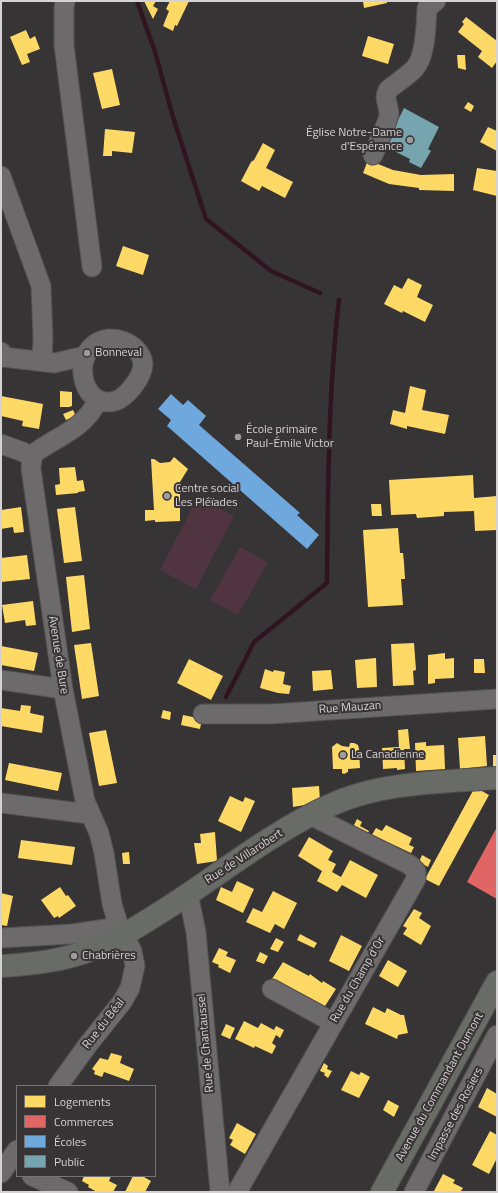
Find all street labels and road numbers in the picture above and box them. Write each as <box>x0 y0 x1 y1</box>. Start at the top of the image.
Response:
street label: Avenue de Bure <box>45 615 71 695</box>
street label: Rue Mauzan <box>318 699 382 717</box>
street label: Rue de Villarobert <box>202 827 286 887</box>
street label: Rue du Champ d'Or <box>328 935 388 1025</box>
street label: Rue de Chantaussel <box>194 993 218 1093</box>
street label: Rue du Béal <box>80 996 128 1052</box>
street label: Avenue du Commandant Dumont <box>393 1010 487 1164</box>
street label: Impasse des Rosiers <box>425 1065 487 1163</box>

